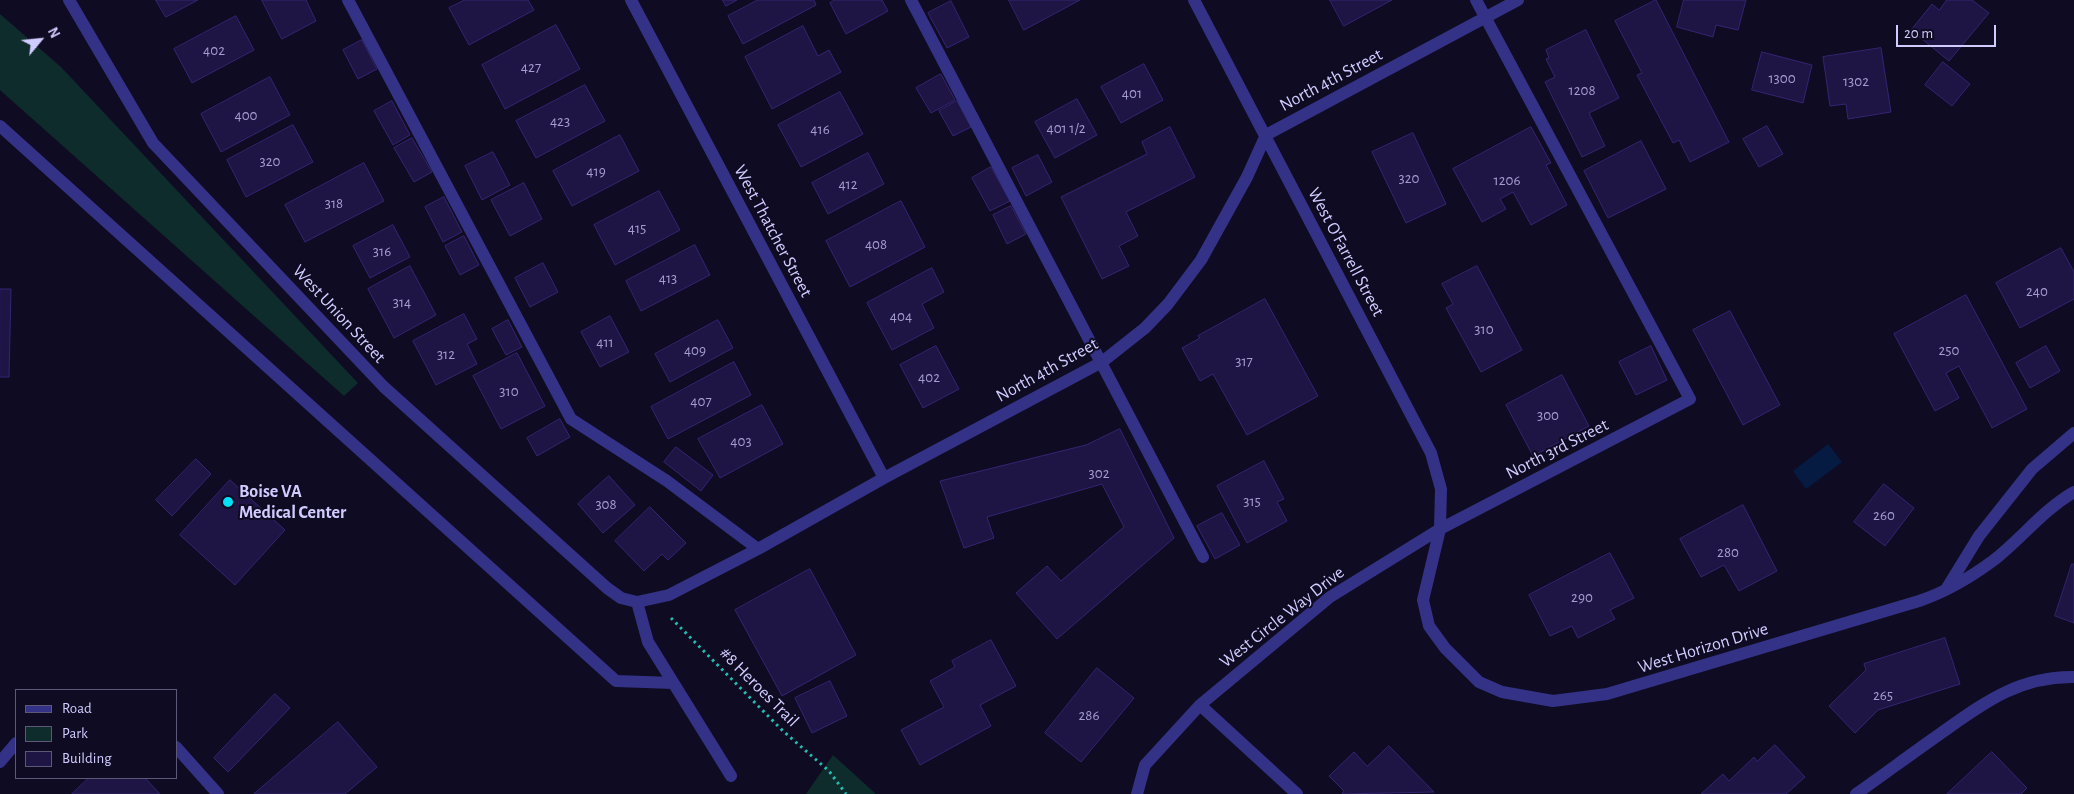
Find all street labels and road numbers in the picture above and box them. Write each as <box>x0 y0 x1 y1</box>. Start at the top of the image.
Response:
street label: North 4th Street <box>1276 44 1386 116</box>
street label: West Thatcher Street <box>729 161 817 301</box>
street label: West O'Farrell Street <box>1303 184 1389 320</box>
street label: West Union Street <box>288 260 390 368</box>
street label: North 4th Street <box>992 333 1102 407</box>
street label: North 3rd Street <box>1502 414 1612 484</box>
street label: West Circle Way Drive <box>1215 562 1349 672</box>
street label: West Horizon Drive <box>1635 618 1771 678</box>
street label: #8 Heroes Trail <box>715 643 803 731</box>

